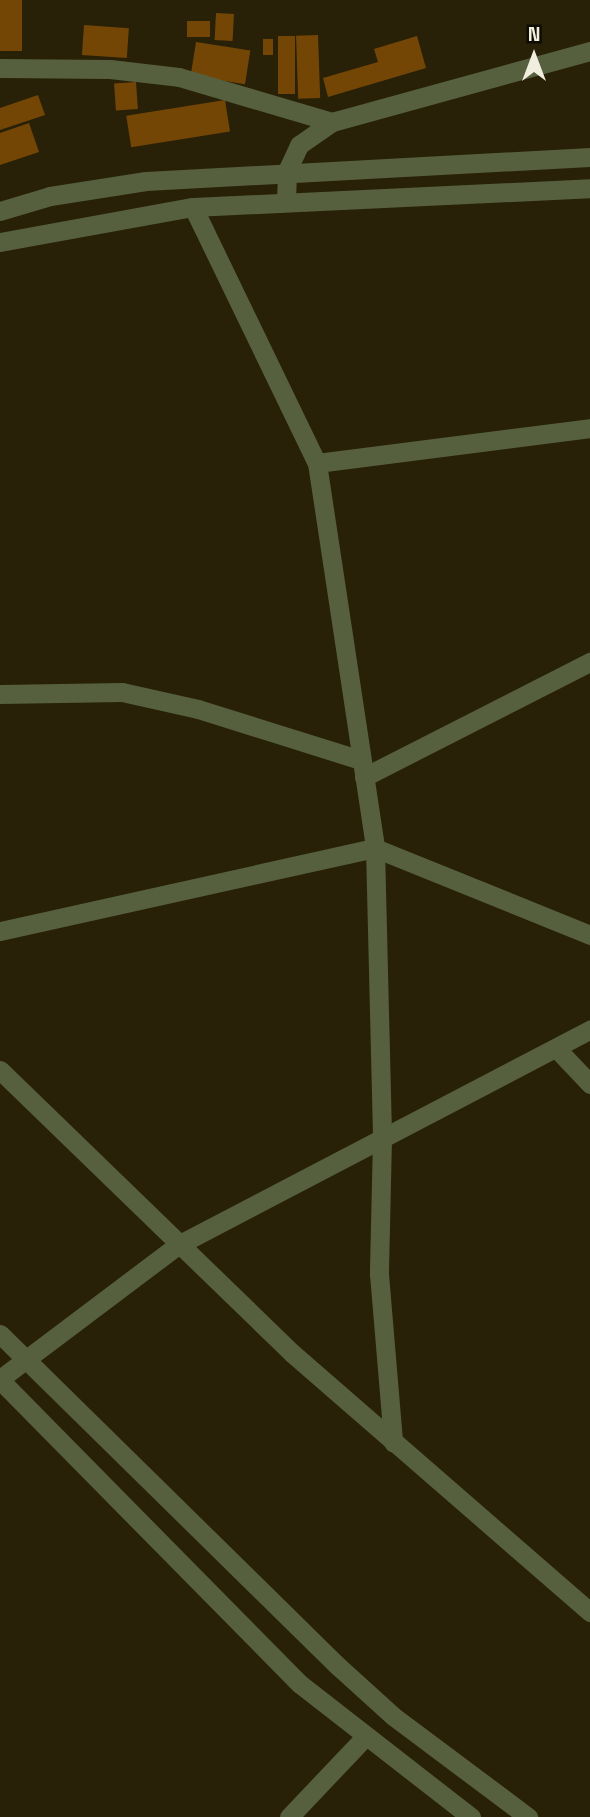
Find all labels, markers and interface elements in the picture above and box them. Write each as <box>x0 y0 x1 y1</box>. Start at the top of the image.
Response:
north arrow <box>499 21 569 91</box>
text: N <box>528 22 540 47</box>

